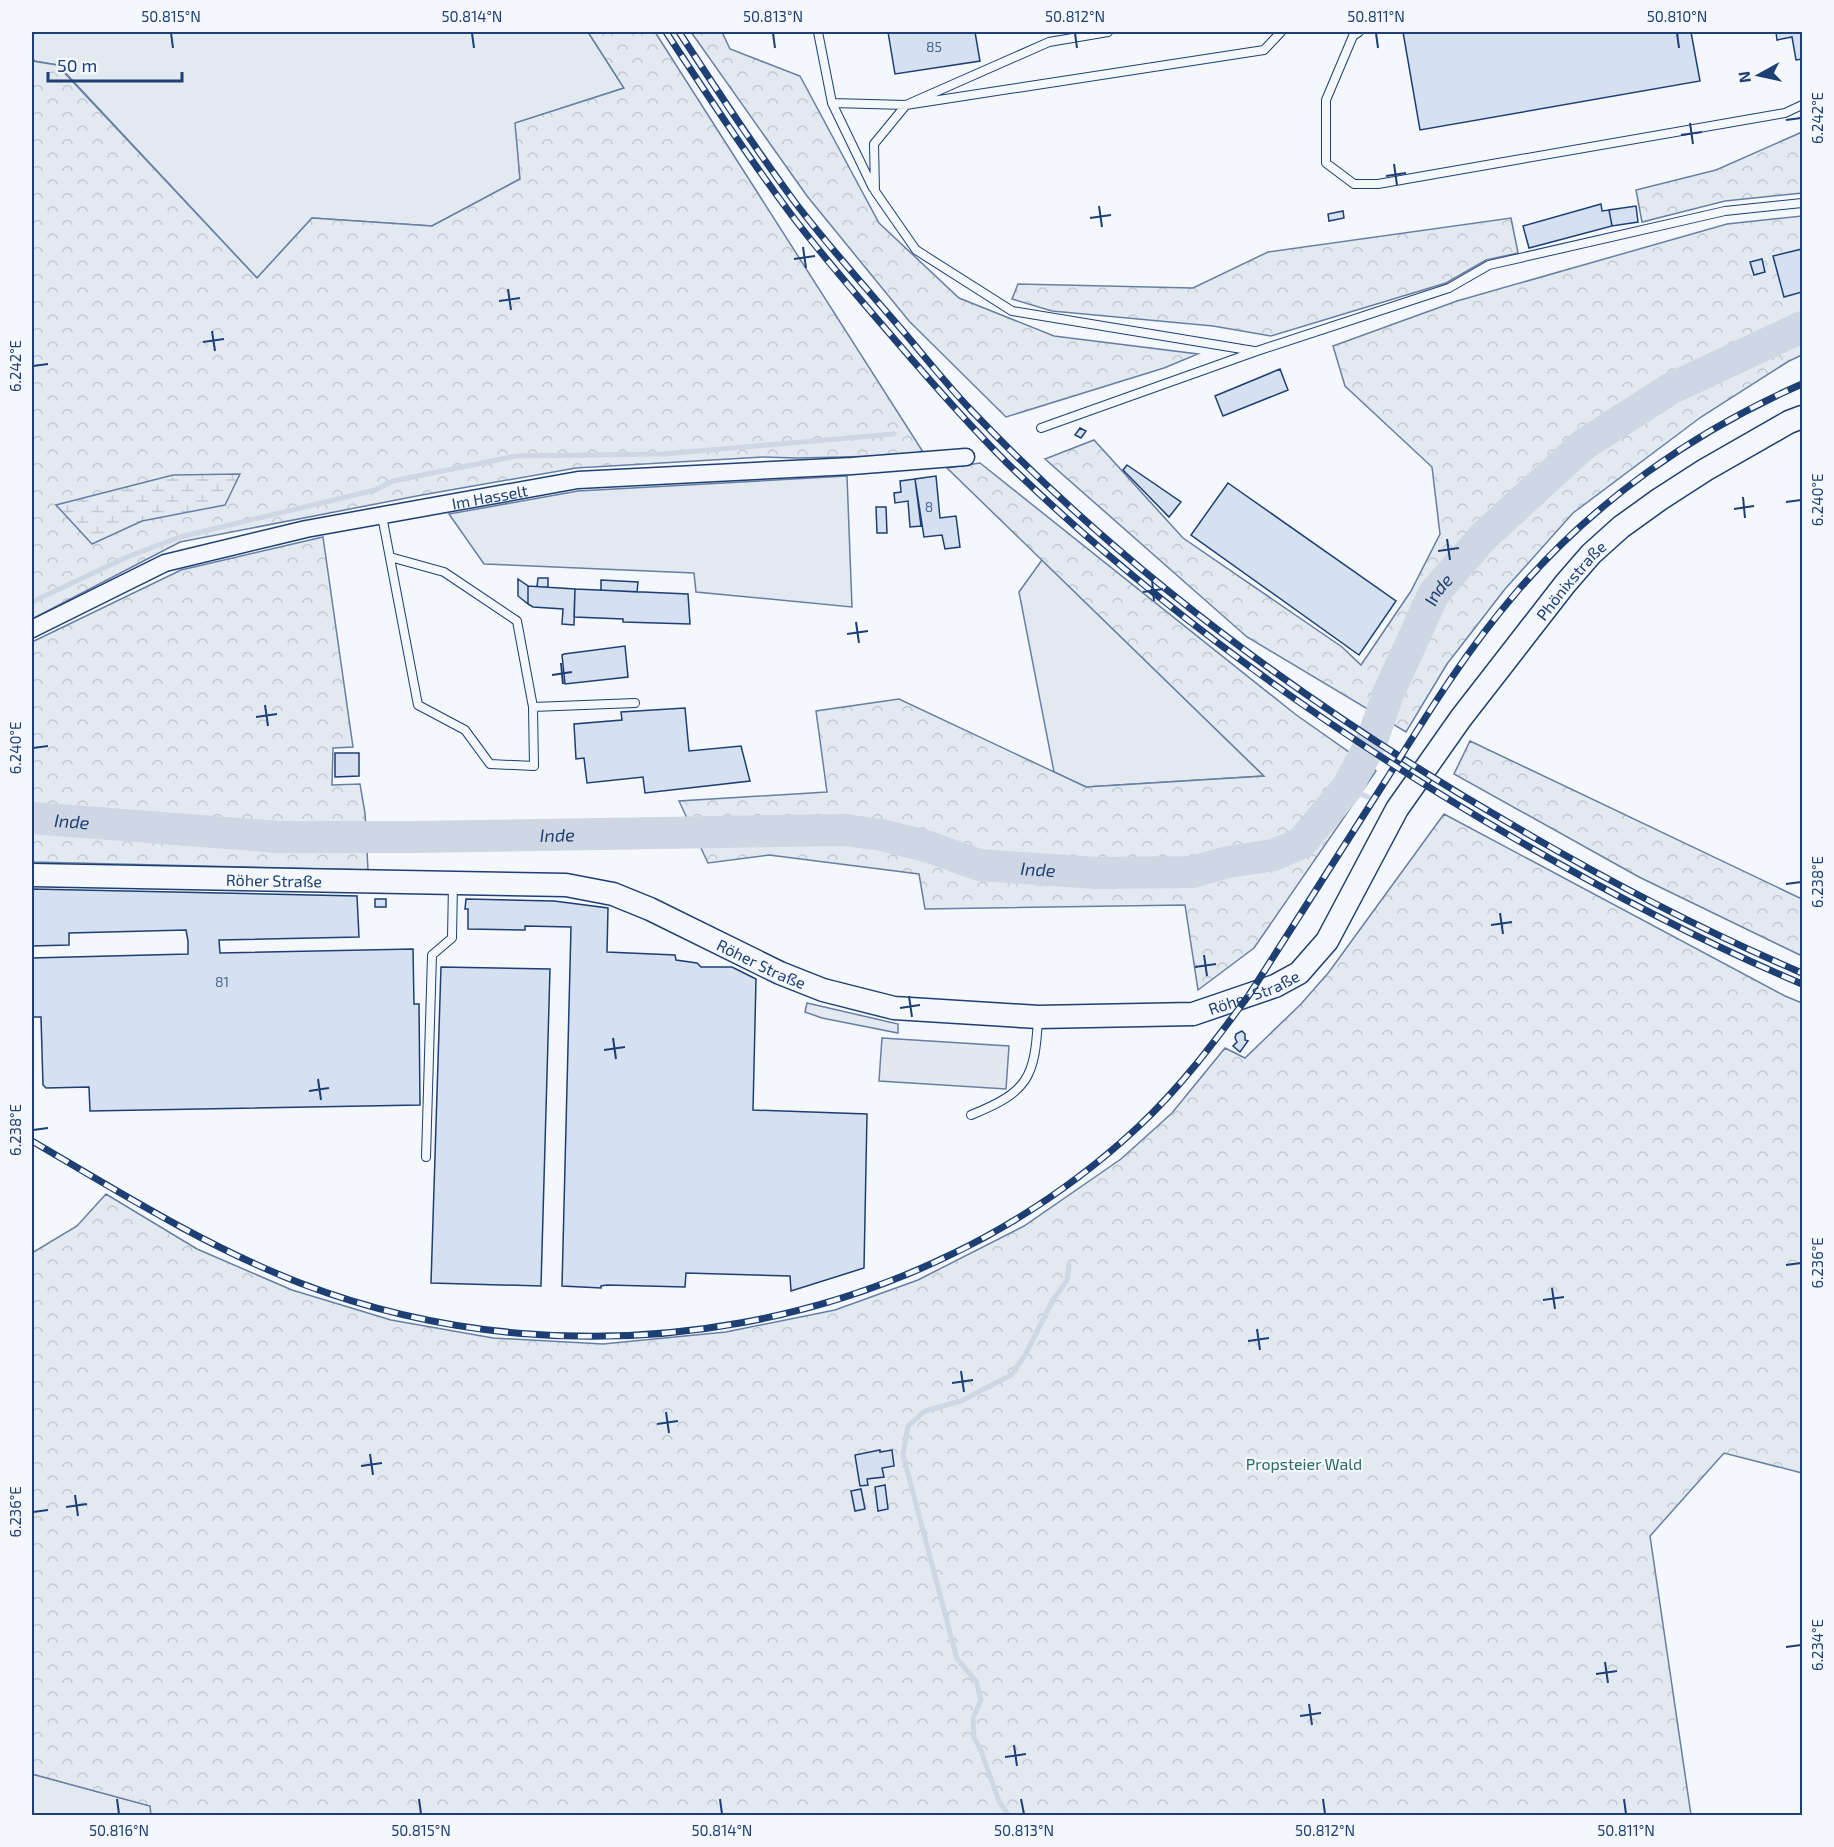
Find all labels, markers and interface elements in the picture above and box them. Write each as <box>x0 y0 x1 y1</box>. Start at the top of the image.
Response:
text: 50.815°N <box>141 7 201 25</box>
text: 50.814°N <box>442 7 502 25</box>
text: 50.813°N <box>743 7 803 25</box>
text: 50.812°N <box>1045 7 1105 25</box>
text: 50.811°N <box>1347 7 1405 25</box>
text: 50.810°N <box>1647 7 1707 25</box>
house number: 85 <box>926 38 942 55</box>
scale bar <box>48 45 182 83</box>
north arrow <box>1729 45 1789 105</box>
text: 50 m <box>57 54 97 76</box>
text: N <box>1733 70 1754 84</box>
text: 6.242°E <box>1808 92 1826 144</box>
text: 6.242°E <box>6 340 24 392</box>
text: 6.240°E <box>1808 474 1826 526</box>
street label: Im Hasselt <box>450 480 529 512</box>
house number: 8 <box>925 498 933 515</box>
street label: Phönixstraße <box>1531 536 1609 623</box>
water label: Inde <box>1419 569 1457 609</box>
text: 6.240°E <box>6 722 24 774</box>
water label: Inde <box>54 809 91 833</box>
water label: Inde <box>540 823 575 846</box>
text: 6.238°E <box>1808 856 1826 908</box>
water label: Inde <box>1020 857 1057 881</box>
street label: Röher Straße <box>226 869 322 890</box>
street label: Röher Straße <box>714 934 809 992</box>
street label: Röher Straße <box>1205 965 1302 1018</box>
house number: 81 <box>215 973 229 990</box>
text: 6.238°E <box>6 1104 24 1156</box>
text: 6.236°E <box>1808 1237 1826 1289</box>
park label: Propsteier Wald <box>1246 1454 1362 1473</box>
text: 6.236°E <box>6 1486 24 1538</box>
text: 6.234°E <box>1808 1619 1826 1671</box>
text: 50.816°N <box>89 1821 149 1839</box>
text: 50.815°N <box>391 1821 451 1839</box>
text: 50.814°N <box>692 1821 752 1839</box>
text: 50.813°N <box>994 1821 1054 1839</box>
text: 50.812°N <box>1295 1821 1355 1839</box>
text: 50.811°N <box>1597 1821 1655 1839</box>

